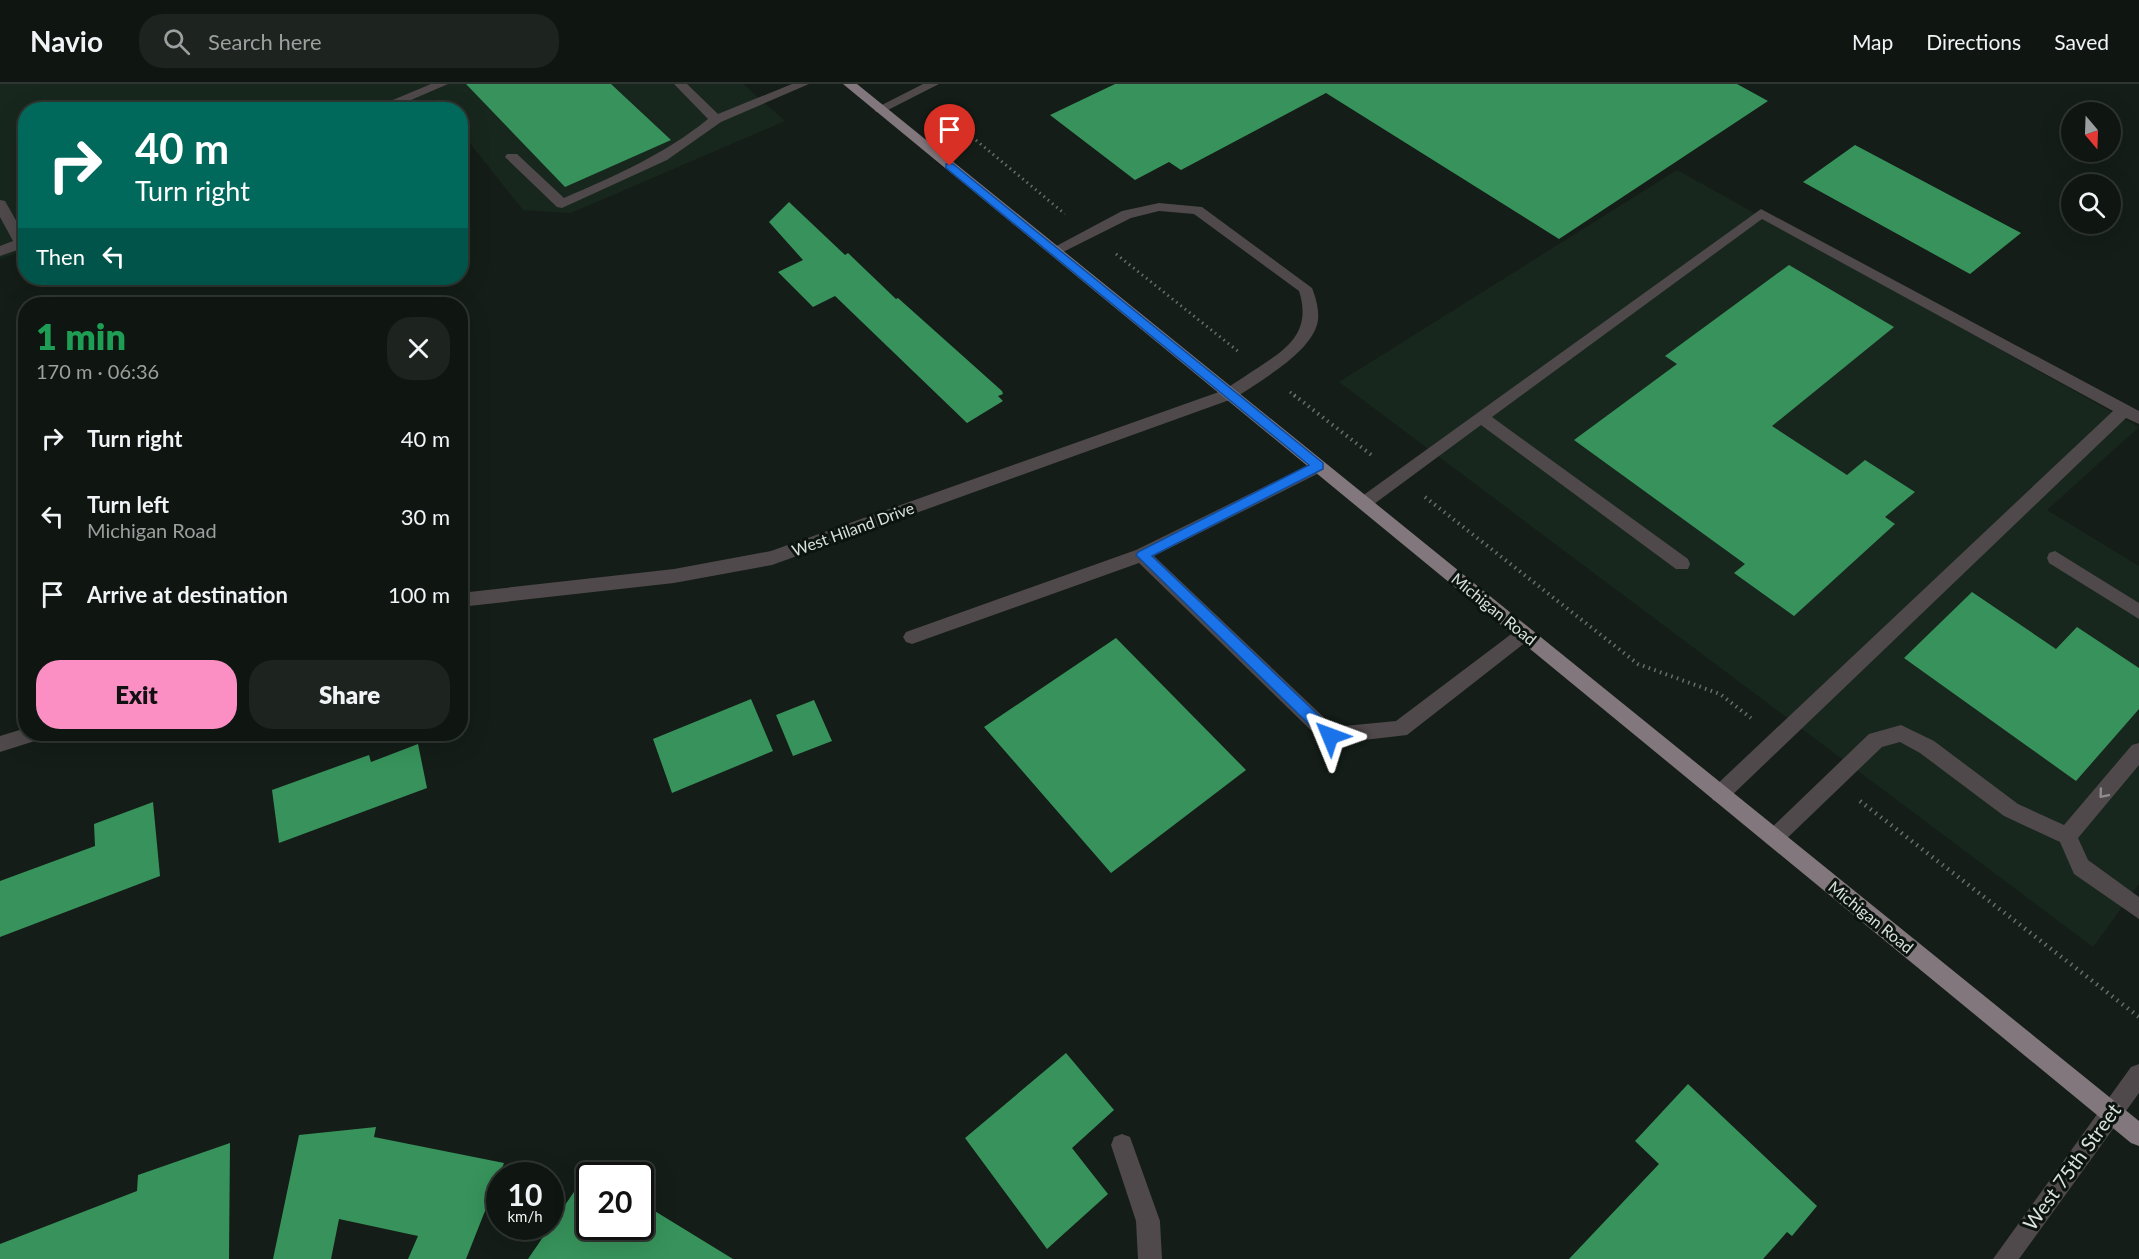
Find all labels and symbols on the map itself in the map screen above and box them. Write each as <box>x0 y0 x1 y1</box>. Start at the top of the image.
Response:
north arrow <box>2061 102 2121 162</box>
pin <box>924 104 975 166</box>
street label: West Hiland Drive <box>789 498 917 559</box>
street label: Michigan Road <box>1448 569 1541 649</box>
position arrow <box>1298 704 1362 768</box>
one-way arrow <box>2099 787 2110 798</box>
street label: Michigan Road <box>1825 877 1918 957</box>
street label: West 75th Street <box>2017 1099 2125 1234</box>
speed limit sign: 20 <box>576 1162 654 1240</box>

